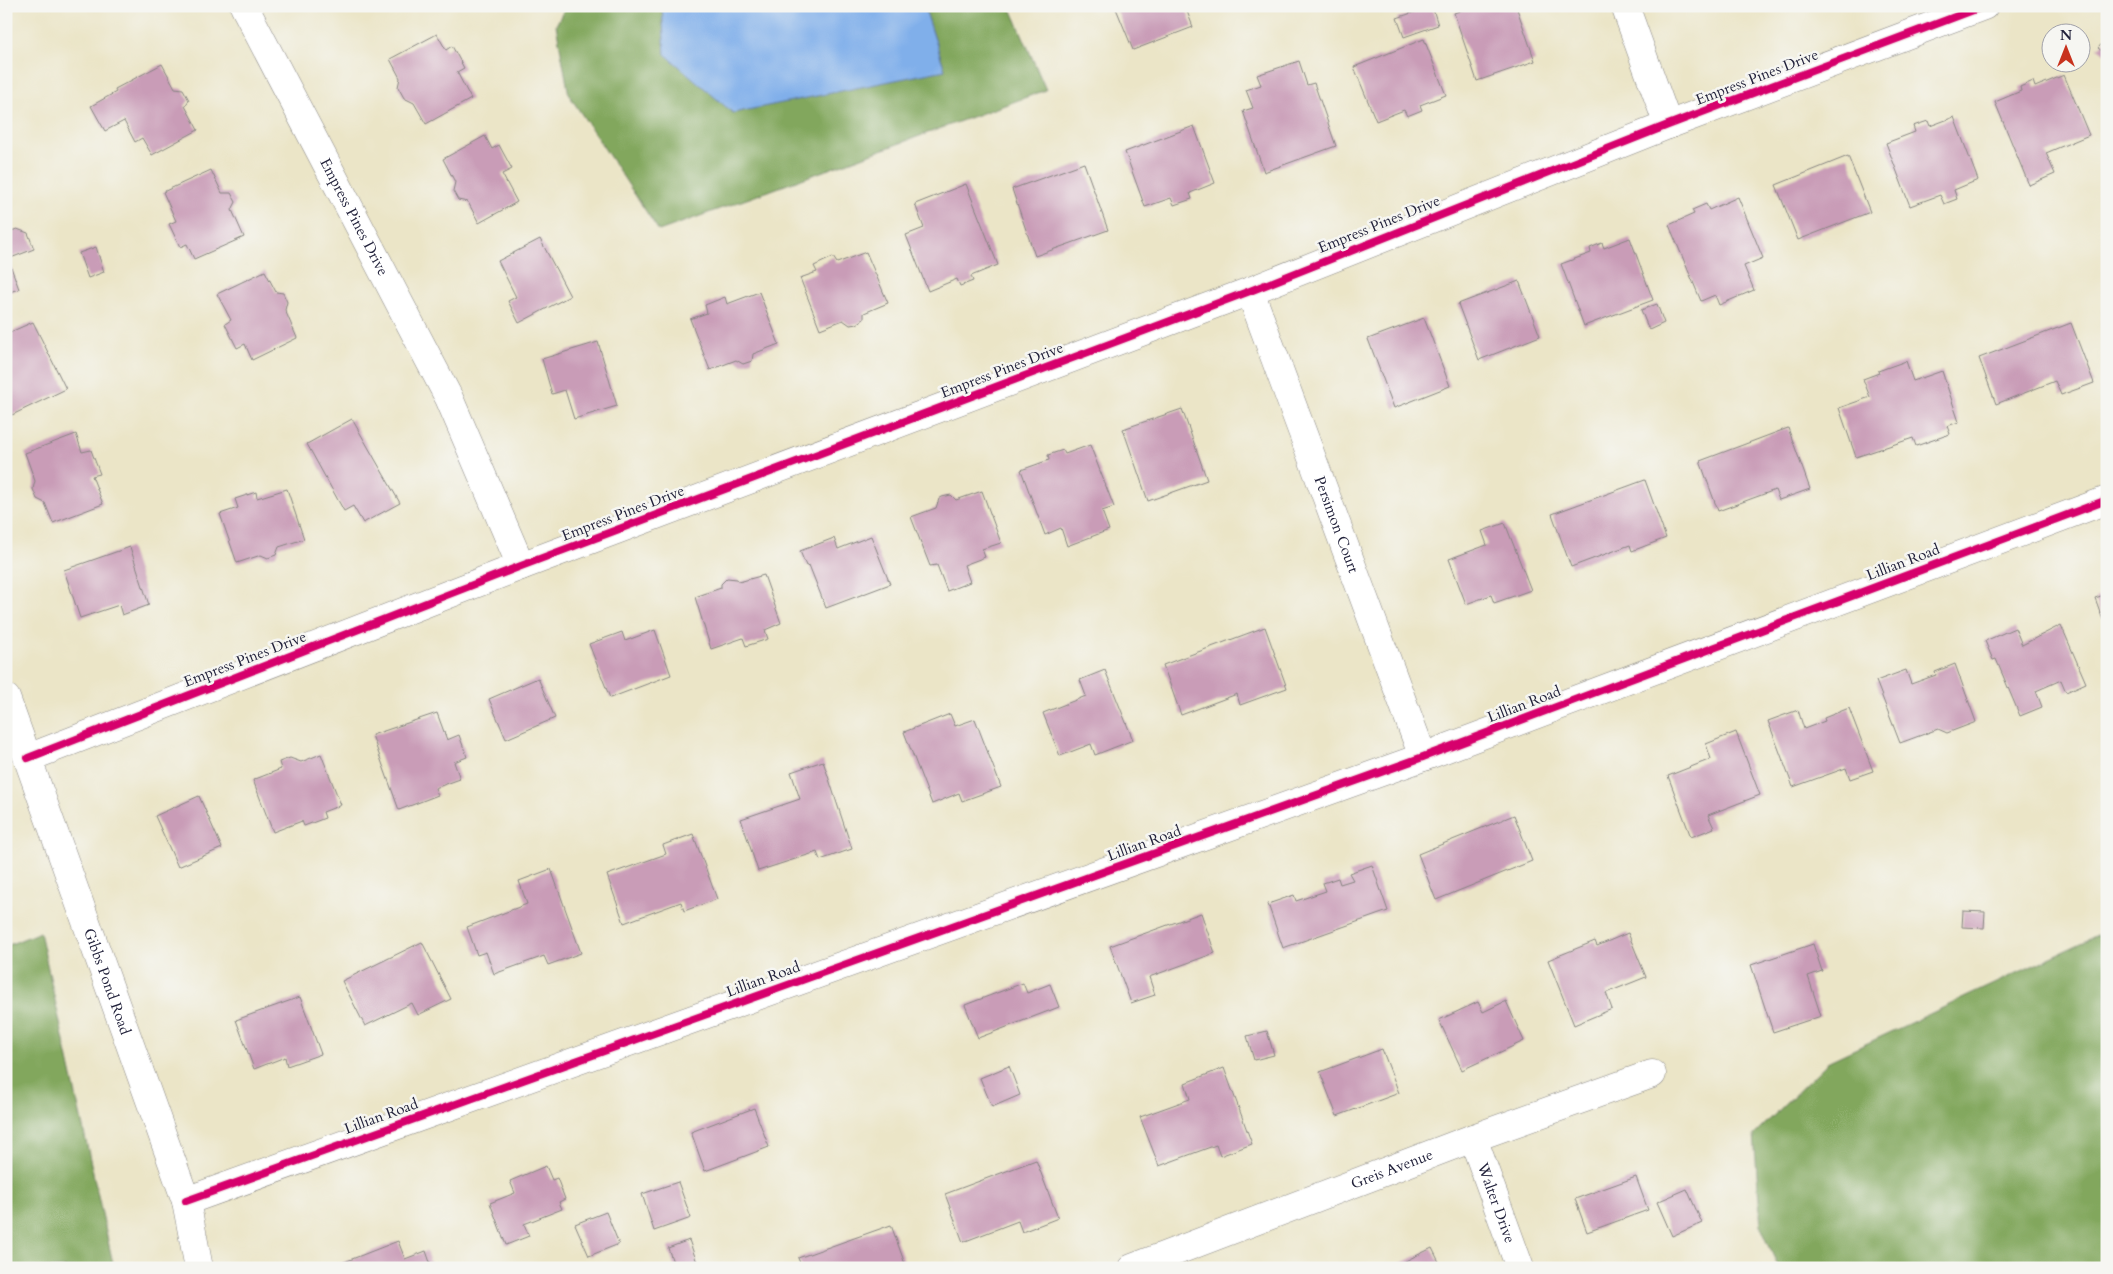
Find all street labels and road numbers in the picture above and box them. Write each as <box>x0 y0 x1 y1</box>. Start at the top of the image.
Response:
street label: Empress Pines Drive <box>1693 44 1821 110</box>
street label: Empress Pines Drive <box>315 155 393 279</box>
street label: Empress Pines Drive <box>1315 190 1443 258</box>
street label: Empress Pines Drive <box>938 337 1066 403</box>
street label: Persimon Court <box>1310 473 1364 576</box>
street label: Empress Pines Drive <box>559 480 687 546</box>
street label: Lillian Road <box>1863 539 1943 585</box>
street label: Empress Pines Drive <box>181 626 309 692</box>
street label: Lillian Road <box>1484 681 1564 727</box>
street label: Lillian Road <box>1104 820 1184 866</box>
street label: Gibbs Pond Road <box>79 925 136 1037</box>
street label: Lillian Road <box>723 956 803 1002</box>
street label: Lillian Road <box>341 1093 421 1139</box>
street label: Greis Avenue <box>1348 1144 1436 1194</box>
street label: Walter Drive <box>1472 1159 1520 1246</box>

